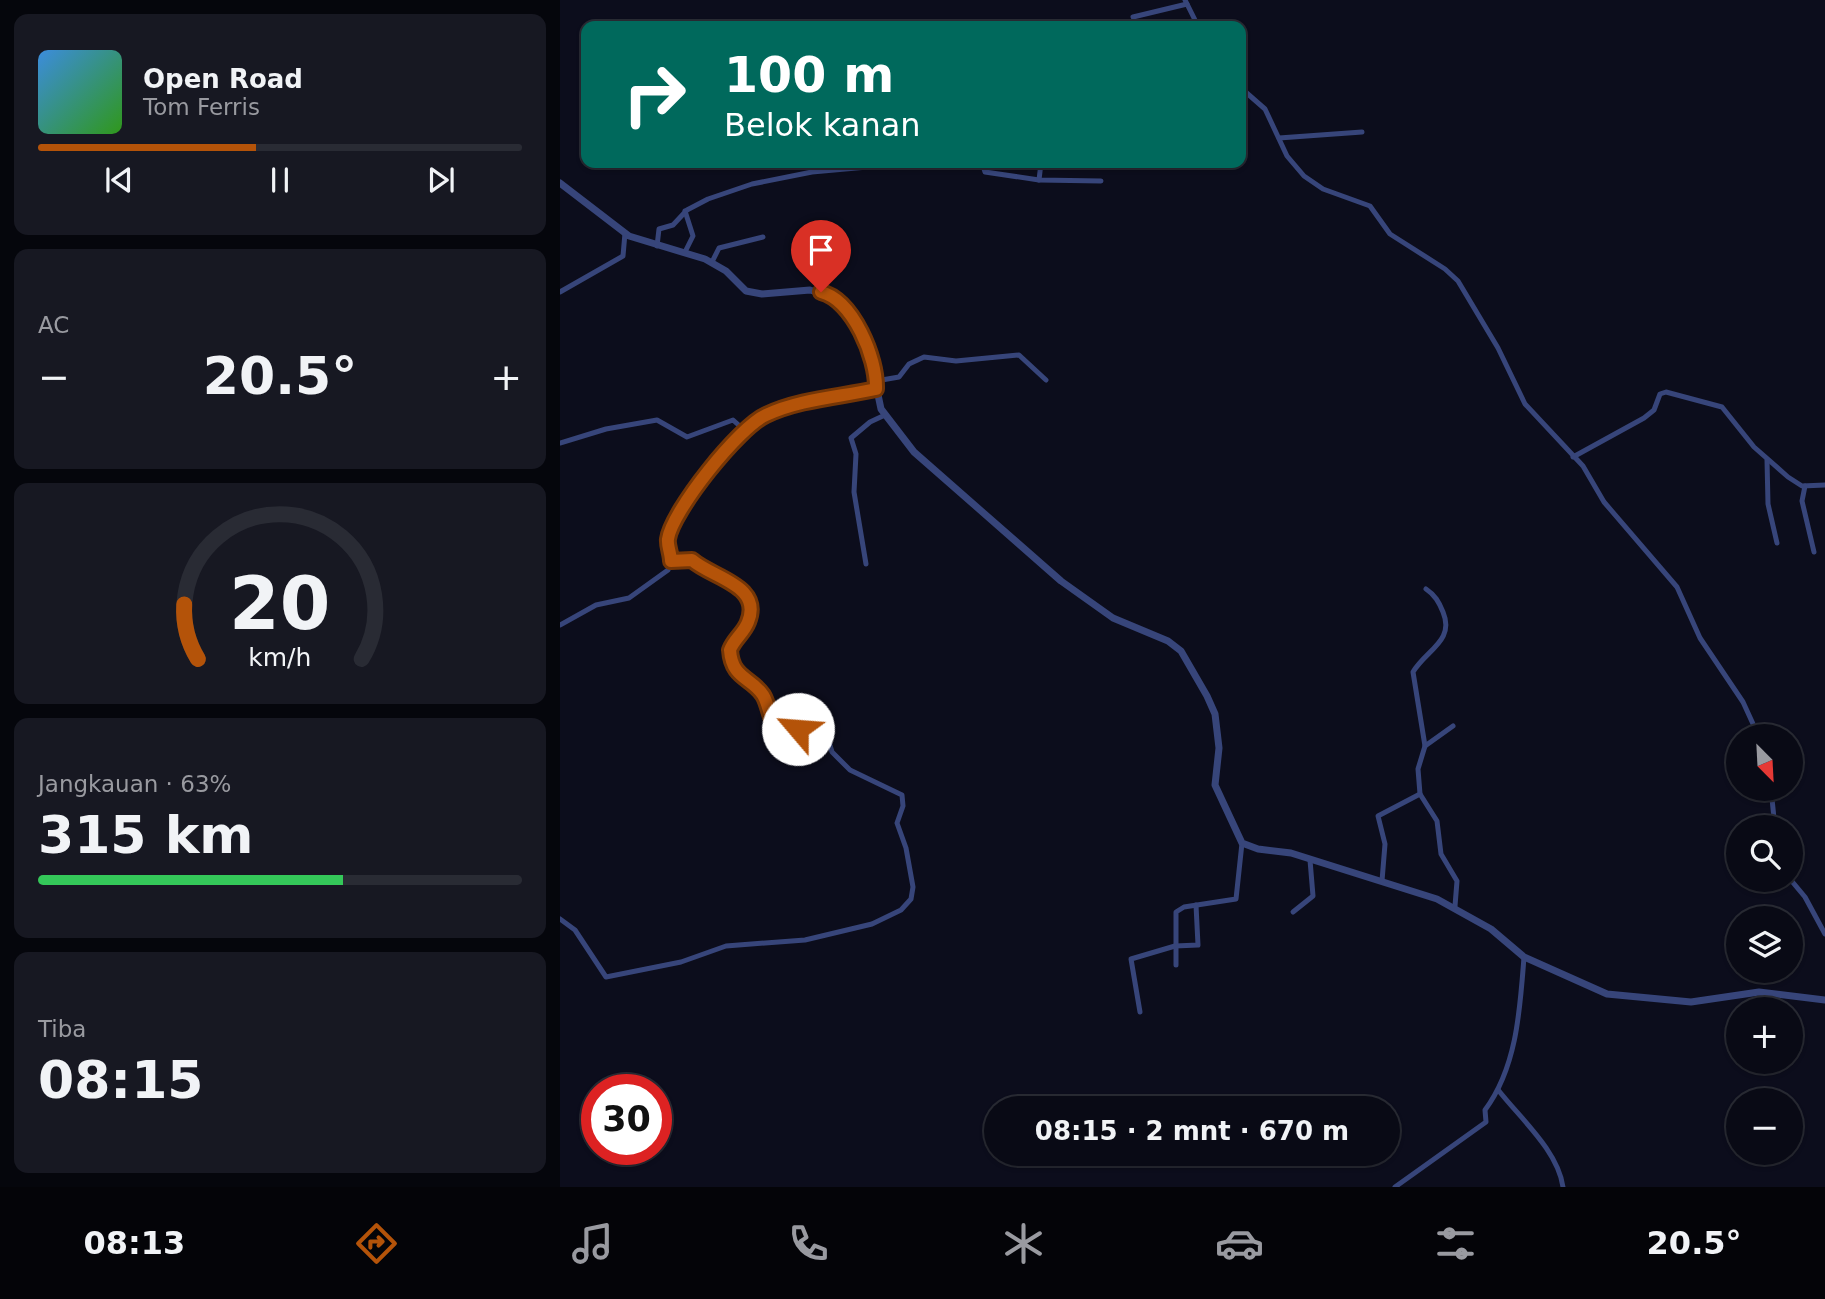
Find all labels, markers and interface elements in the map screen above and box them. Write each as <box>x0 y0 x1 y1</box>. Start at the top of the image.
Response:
text: 100 m <box>724 47 894 104</box>
icon: right <box>609 49 700 140</box>
text: Open Road <box>143 64 303 94</box>
text: Tom Ferris <box>143 94 260 120</box>
text: Belok kanan <box>724 106 921 144</box>
icon: previous <box>100 161 138 199</box>
icon: pause <box>261 161 299 199</box>
icon: next <box>422 161 460 199</box>
pin <box>791 220 851 292</box>
icon: arrive <box>802 231 840 269</box>
text: AC <box>38 312 69 338</box>
text: 20.5° <box>203 346 357 406</box>
text: − <box>38 355 70 399</box>
text: + <box>490 355 522 399</box>
text: 20 <box>229 562 331 647</box>
text: km/h <box>248 643 312 672</box>
position arrow <box>761 692 835 766</box>
north arrow <box>1726 724 1802 802</box>
map controls <box>1726 724 1803 1165</box>
text: Jangkauan · 63% <box>38 771 231 797</box>
text: 315 km <box>38 805 253 865</box>
button: search <box>1726 815 1803 892</box>
button: layers <box>1726 906 1803 983</box>
button: + <box>1726 997 1803 1074</box>
text: Tiba <box>38 1016 86 1042</box>
text: 08:15 <box>38 1050 204 1110</box>
speed limit sign: 30 <box>581 1074 672 1165</box>
button: − <box>1726 1088 1803 1165</box>
text: 08:15 · 2 mnt · 670 m <box>1035 1116 1349 1146</box>
icon: directions <box>352 1219 401 1268</box>
icon: music <box>568 1219 617 1268</box>
icon: phone <box>784 1219 833 1268</box>
icon: climate <box>999 1219 1048 1268</box>
icon: car <box>1215 1219 1264 1268</box>
icon: filters <box>1431 1219 1480 1268</box>
text: 08:13 <box>83 1224 185 1262</box>
text: 20.5° <box>1647 1224 1742 1262</box>

